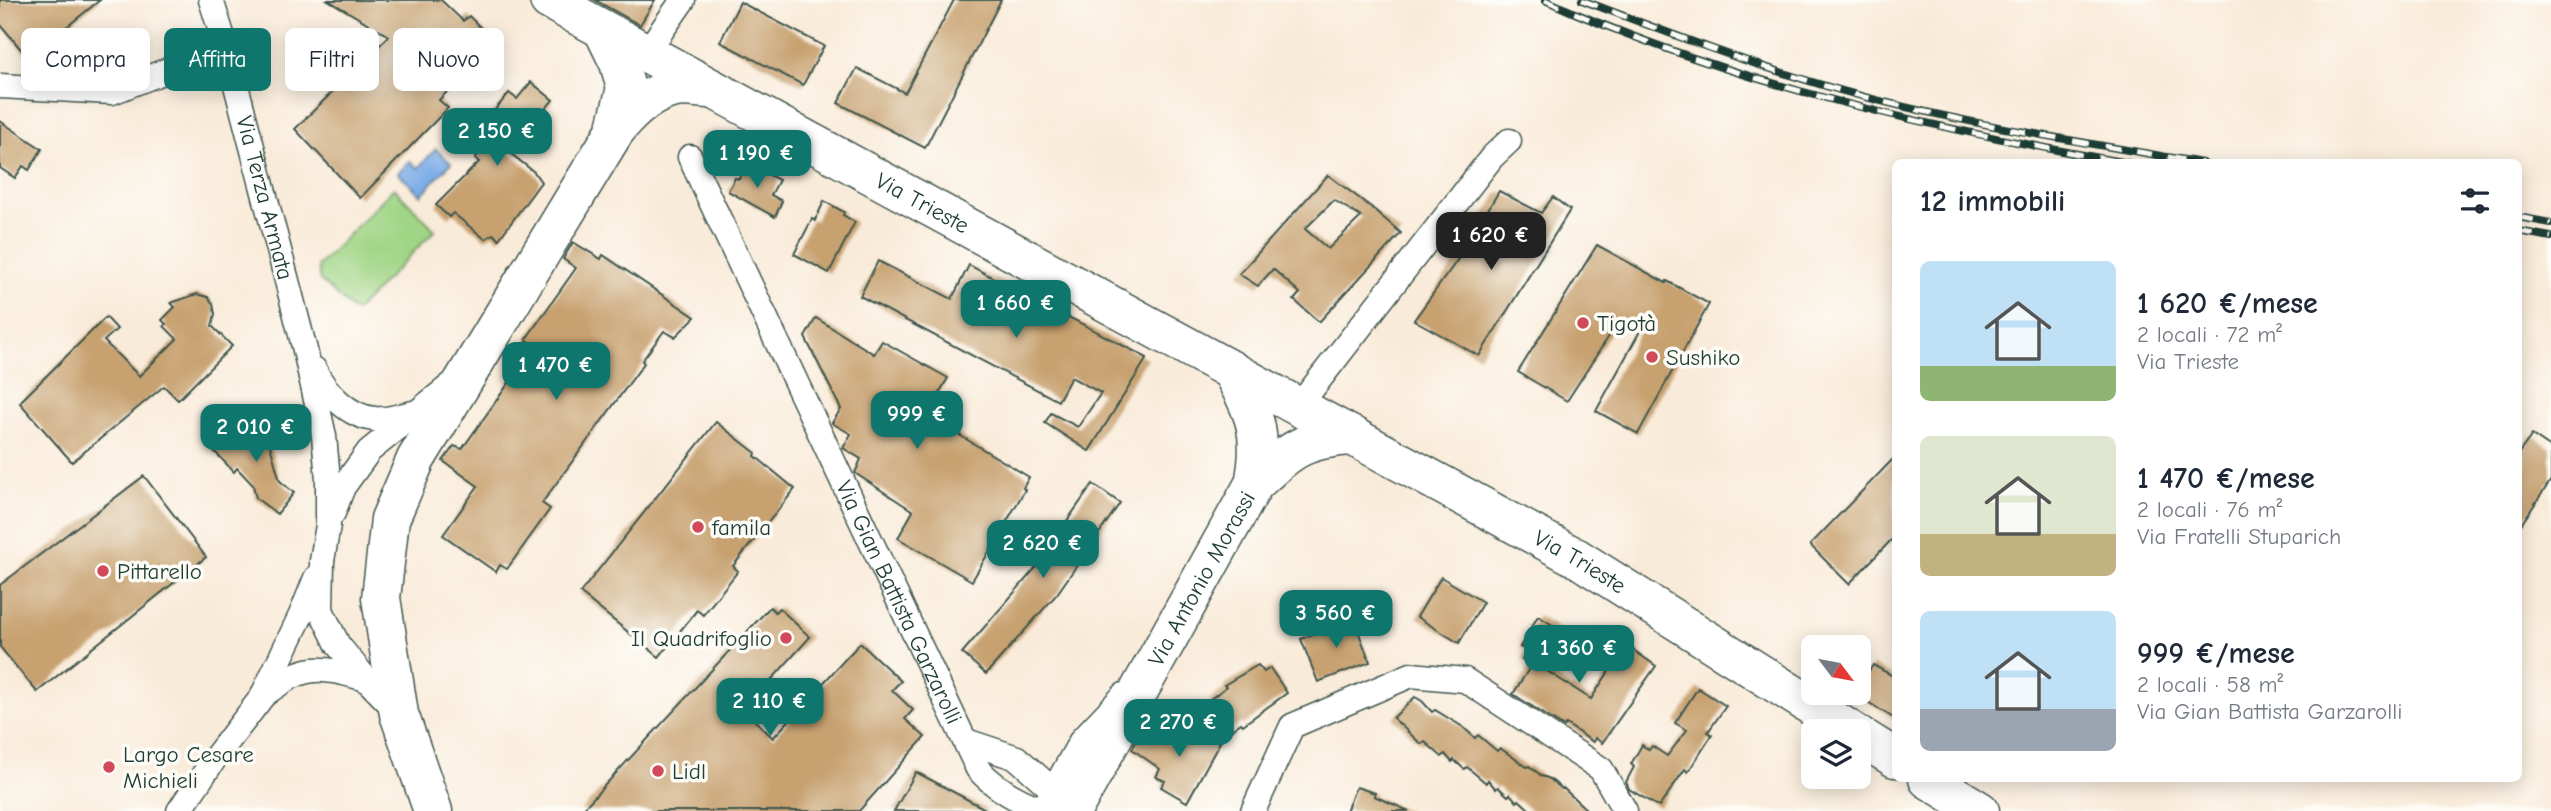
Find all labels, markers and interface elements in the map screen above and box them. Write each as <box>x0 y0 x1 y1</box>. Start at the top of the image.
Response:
chip: Compra <box>21 28 150 91</box>
chip: Affitta <box>164 28 271 91</box>
chip: Filtri <box>285 28 379 91</box>
chip: Nuovo <box>393 28 504 91</box>
pin: 2 150 € <box>432 108 562 168</box>
street label: Via Terza Armata <box>231 113 299 283</box>
text: 2 150 € <box>458 117 536 144</box>
pin: 1 190 € <box>692 130 822 190</box>
text: 1 190 € <box>719 139 795 166</box>
street label: Via Trieste <box>871 167 974 239</box>
icon: filters <box>2456 182 2494 220</box>
text: 12 immobili <box>1920 184 2065 219</box>
pin: 1 620 € <box>1426 212 1556 272</box>
text: 1 620 € <box>1452 221 1530 248</box>
pin: 1 660 € <box>951 280 1081 340</box>
text: 1 620 €/mese <box>2137 286 2318 321</box>
text: 1 660 € <box>977 289 1055 316</box>
icon: home <box>1976 289 2060 373</box>
place label: Tigotà <box>1597 310 1656 337</box>
marker: Tigotà <box>1575 315 1591 331</box>
text: 2 locali · 72 m² <box>2137 321 2282 348</box>
pin: 1 470 € <box>491 342 621 402</box>
place label: Sushiko <box>1666 344 1740 371</box>
text: Via Trieste <box>2137 348 2239 375</box>
marker: Sushiko <box>1644 349 1660 365</box>
text: 1 470 € <box>518 351 594 378</box>
pin: 999 € <box>868 392 966 451</box>
text: 999 € <box>887 400 947 427</box>
pin: 2 010 € <box>191 405 321 464</box>
text: 2 010 € <box>216 413 296 440</box>
text: 1 470 €/mese <box>2137 461 2315 496</box>
icon: home <box>1976 464 2060 548</box>
street label: Via Gian Battista Garzarolli <box>830 476 968 728</box>
street label: Via Antonio Morassi <box>1142 487 1261 671</box>
text: 2 locali · 76 m² <box>2137 496 2282 523</box>
place label: famila <box>711 514 771 541</box>
marker: famila <box>690 519 706 535</box>
pin: 2 620 € <box>978 520 1108 580</box>
text: Via Fratelli Stuparich <box>2137 523 2341 550</box>
street label: Via Trieste <box>1529 524 1631 599</box>
text: 2 620 € <box>1003 529 1083 556</box>
place label: Pittarello <box>117 558 202 585</box>
marker: Pittarello <box>95 563 111 579</box>
pin: 3 560 € <box>1271 590 1401 650</box>
text: 3 560 € <box>1296 599 1376 626</box>
place label: Il Quadrifoglio <box>631 625 772 652</box>
pin: 1 360 € <box>1514 626 1644 685</box>
marker: Il Quadrifoglio <box>778 630 794 646</box>
text: 1 360 € <box>1540 634 1618 661</box>
north arrow <box>1801 635 1871 705</box>
map controls <box>1801 635 1871 789</box>
text: 999 €/mese <box>2137 636 2295 671</box>
icon: home <box>1976 639 2060 723</box>
text: 2 locali · 58 m² <box>2137 671 2283 698</box>
pin: 2 110 € <box>705 678 835 738</box>
text: 2 110 € <box>733 687 807 714</box>
text: Via Gian Battista Garzarolli <box>2137 698 2403 725</box>
pin: 2 270 € <box>1114 700 1244 759</box>
text: 2 270 € <box>1140 708 1218 735</box>
button: layers <box>1801 719 1871 789</box>
place label: Largo Cesare Michieli <box>123 741 254 794</box>
place label: Lidl <box>672 758 706 785</box>
marker: Largo Cesare Michieli <box>101 759 117 775</box>
marker: Lidl <box>650 763 666 779</box>

